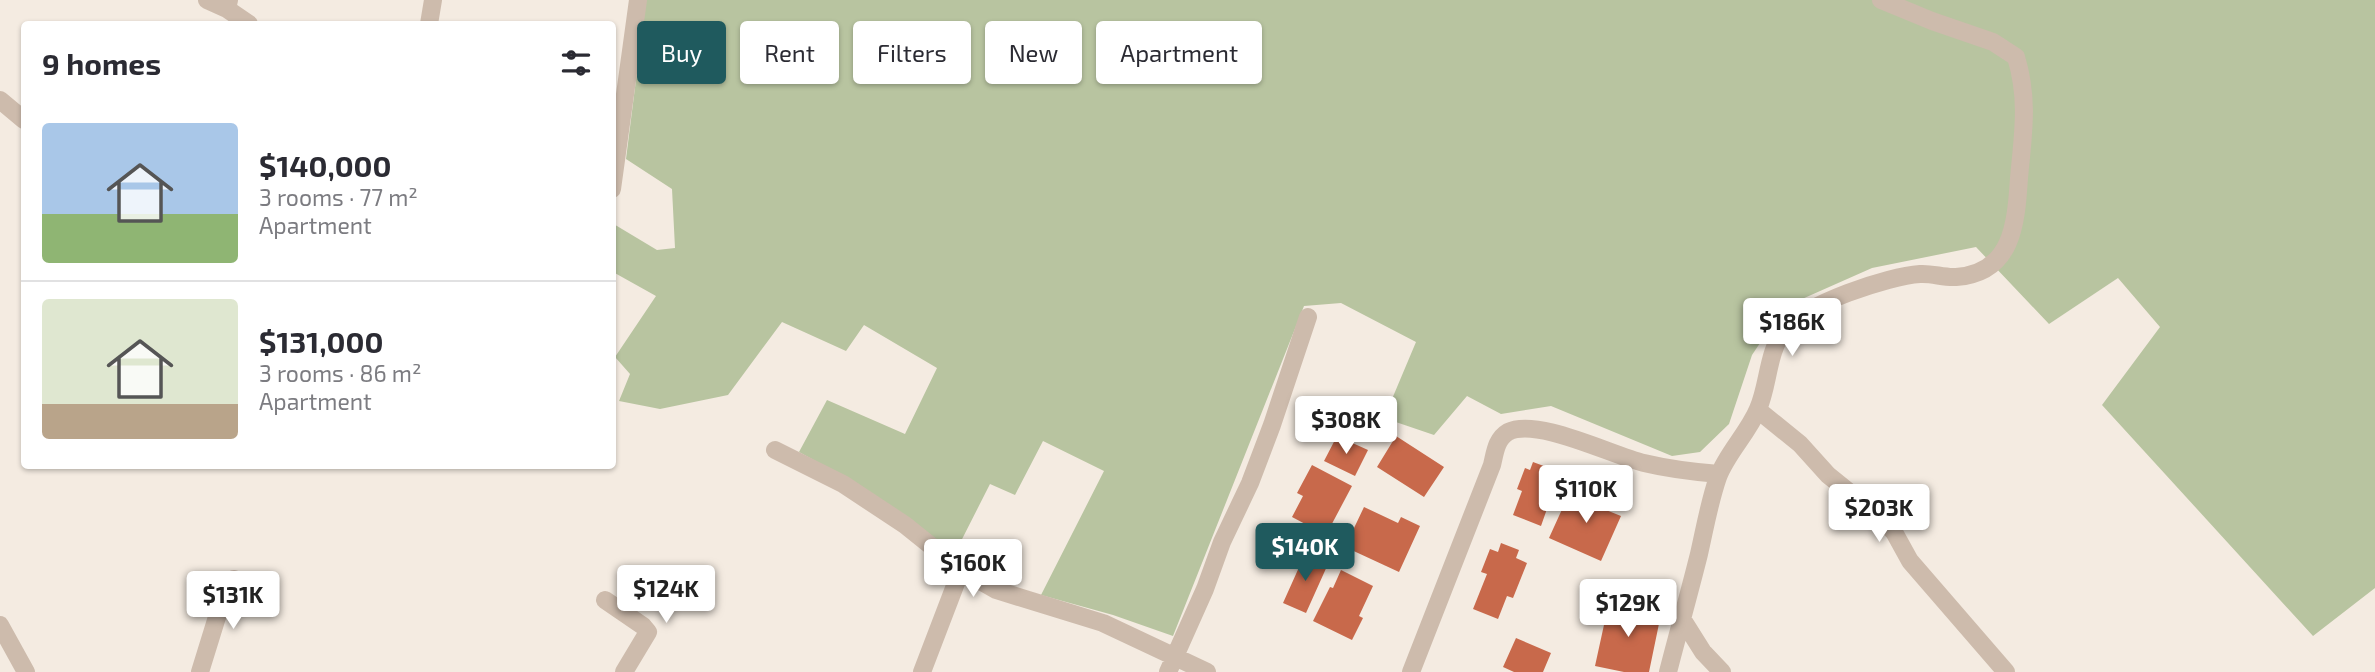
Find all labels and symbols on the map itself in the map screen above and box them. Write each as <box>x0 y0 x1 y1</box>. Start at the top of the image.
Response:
pin: $186K <box>1743 298 1841 358</box>
pin: $308K <box>1297 396 1395 456</box>
pin: $110K <box>1537 466 1635 525</box>
pin: $203K <box>1830 484 1928 544</box>
pin: $140K <box>1256 524 1354 583</box>
pin: $160K <box>924 540 1022 599</box>
pin: $124K <box>617 566 715 625</box>
pin: $131K <box>184 572 282 631</box>
pin: $129K <box>1579 580 1677 639</box>

